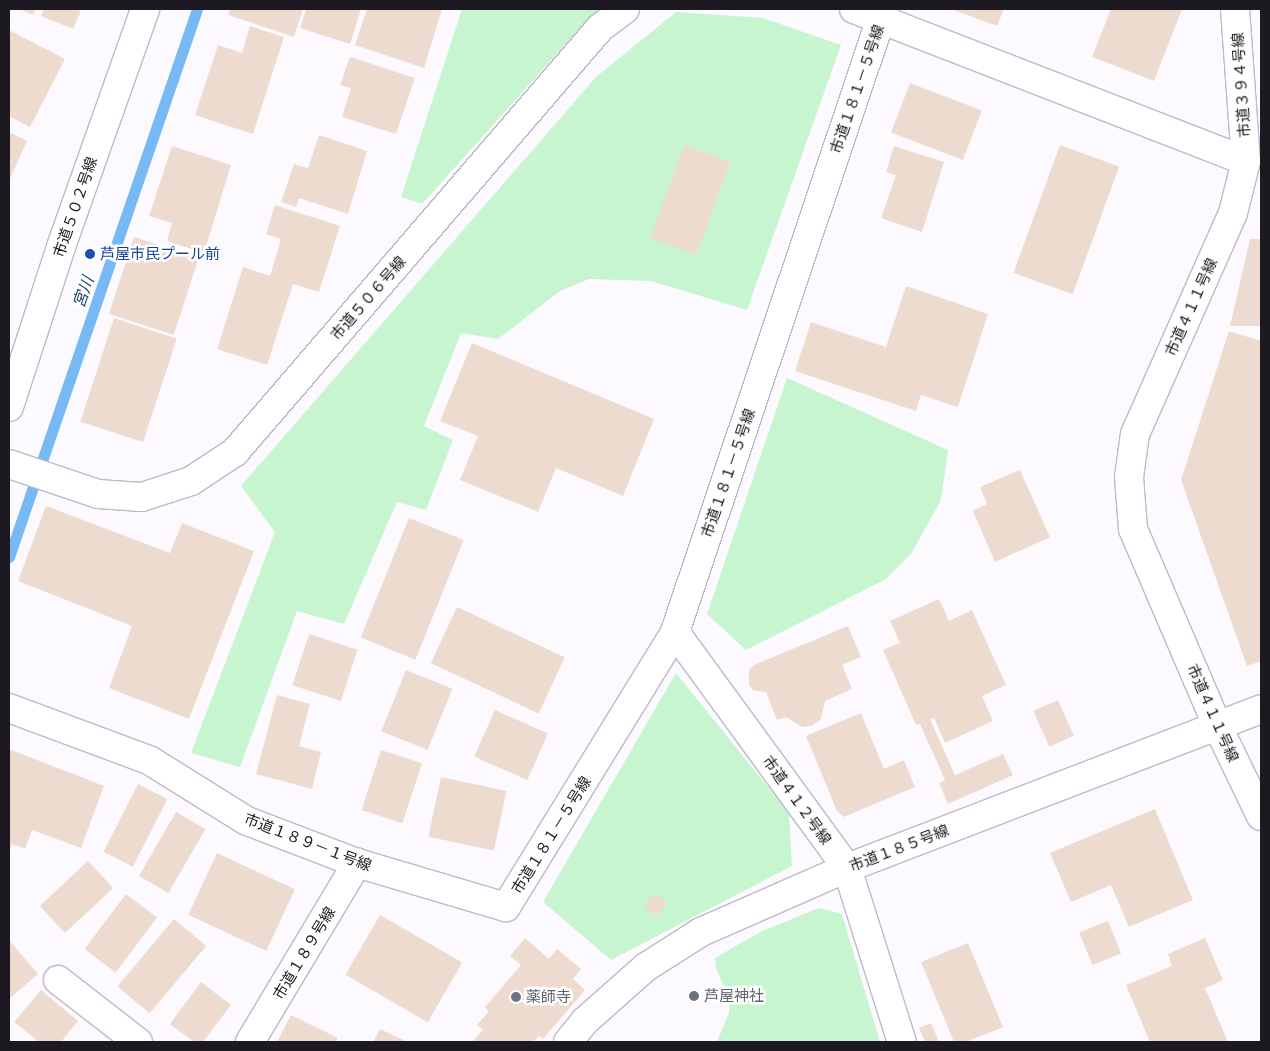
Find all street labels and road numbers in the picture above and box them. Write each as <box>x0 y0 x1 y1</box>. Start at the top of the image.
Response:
street label: 市道１８１－５号線 <box>827 22 887 156</box>
street label: 市道３９４号線 <box>1228 32 1254 138</box>
street label: 市道５０２号線 <box>49 154 101 260</box>
street label: 市道５０６号線 <box>327 252 409 344</box>
street label: 市道４１１号線 <box>1161 255 1221 359</box>
street label: 市道１８１－５号線 <box>698 406 758 540</box>
street label: 市道４１１号線 <box>1183 661 1243 765</box>
street label: 市道４１２号線 <box>759 752 835 848</box>
street label: 市道１８１－５号線 <box>508 773 594 897</box>
street label: 市道１８９－１号線 <box>242 809 374 875</box>
street label: 市道１８５号線 <box>847 821 951 875</box>
street label: 市道１８９号線 <box>269 903 339 1003</box>

